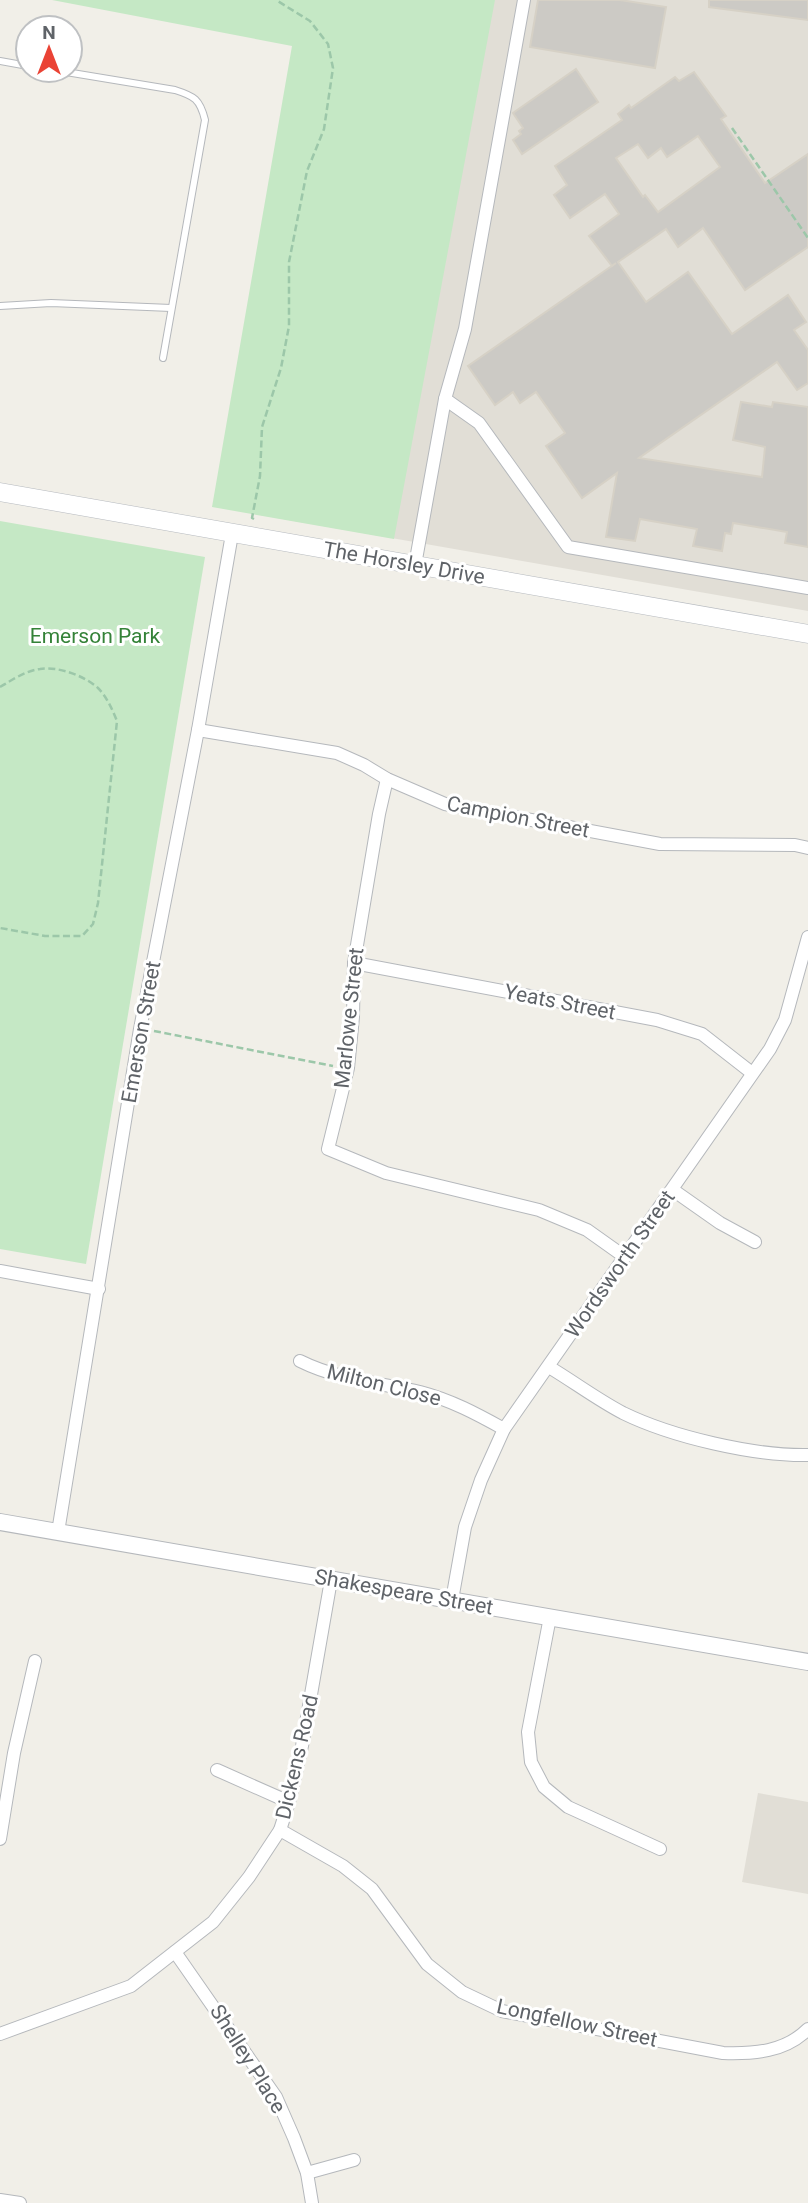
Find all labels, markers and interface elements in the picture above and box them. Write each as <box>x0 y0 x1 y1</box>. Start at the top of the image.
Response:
north arrow <box>14 14 84 84</box>
text: N <box>42 21 56 44</box>
street label: The Horsley Drive <box>321 537 487 589</box>
park label: Emerson Park <box>30 624 161 648</box>
street label: Campion Street <box>445 791 591 843</box>
street label: Marlowe Street <box>330 946 368 1090</box>
street label: Emerson Street <box>117 959 165 1105</box>
street label: Yeats Street <box>502 979 618 1025</box>
street label: Wordsworth Street <box>560 1186 680 1342</box>
street label: Milton Close <box>324 1359 444 1411</box>
street label: Shakespeare Street <box>313 1564 495 1620</box>
street label: Dickens Road <box>271 1692 323 1822</box>
street label: Longfellow Street <box>495 1994 660 2052</box>
street label: Shelley Place <box>205 2000 291 2118</box>

